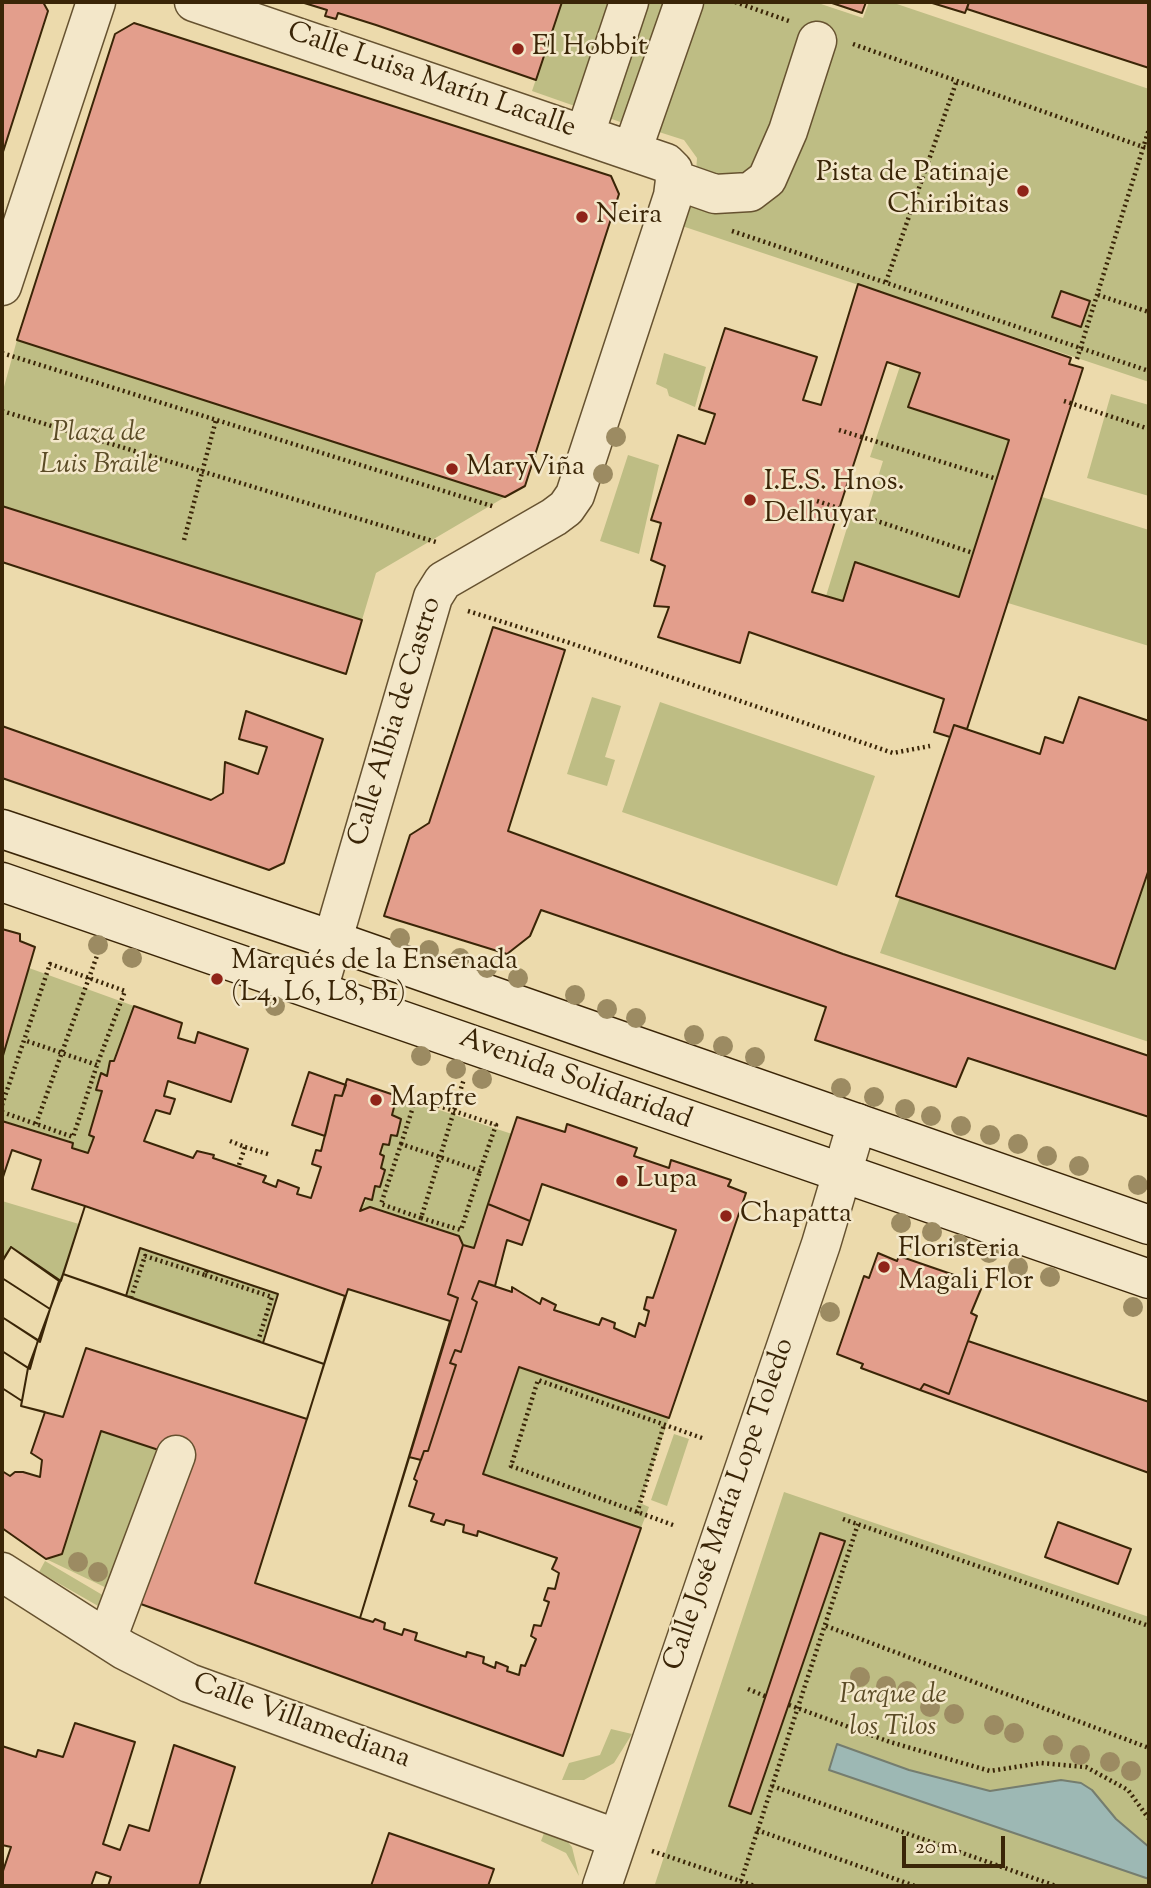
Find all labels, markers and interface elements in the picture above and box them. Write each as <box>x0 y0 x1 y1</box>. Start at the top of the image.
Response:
street label: Calle Luisa Marín Lacalle <box>282 17 580 147</box>
place label: El Hobbit <box>532 32 648 66</box>
marker: El Hobbit <box>510 41 526 57</box>
place label: Pista de Patinaje Chiribitas <box>816 158 1009 224</box>
marker: Pista de Patinaje Chiribitas <box>1015 183 1031 199</box>
place label: Neira <box>596 200 662 234</box>
marker: Neira <box>574 209 590 225</box>
park label: Plaza de Luis Braile <box>39 418 159 484</box>
place label: MaryViña <box>466 452 585 486</box>
marker: MaryViña <box>444 461 460 477</box>
place label: I.E.S. Hnos. Delhuyar <box>764 467 905 533</box>
marker: I.E.S. Hnos. Delhuyar <box>742 492 758 508</box>
street label: Calle Albia de Castro <box>343 594 451 850</box>
place label: Marqués de la Ensenada (L4, L6, L8, B1) <box>231 946 518 1012</box>
marker: Marqués de la Ensenada (L4, L6, L8, B1) <box>209 971 225 987</box>
street label: Avenida Solidaridad <box>454 1023 696 1139</box>
place label: Mapfre <box>390 1083 477 1117</box>
marker: Mapfre <box>368 1092 384 1108</box>
place label: Lupa <box>636 1164 697 1198</box>
marker: Lupa <box>614 1173 630 1189</box>
place label: Chapatta <box>740 1199 852 1233</box>
marker: Chapatta <box>718 1208 734 1224</box>
place label: Floristeria Magali Flor <box>898 1234 1033 1300</box>
marker: Floristeria Magali Flor <box>876 1259 892 1275</box>
street label: Calle José María Lope Toledo <box>658 1335 804 1675</box>
street label: Calle Villamediana <box>188 1668 414 1778</box>
park label: Parque de los Tilos <box>839 1680 947 1746</box>
scale bar <box>906 1822 1009 1866</box>
text: 20 m <box>915 1833 958 1863</box>

